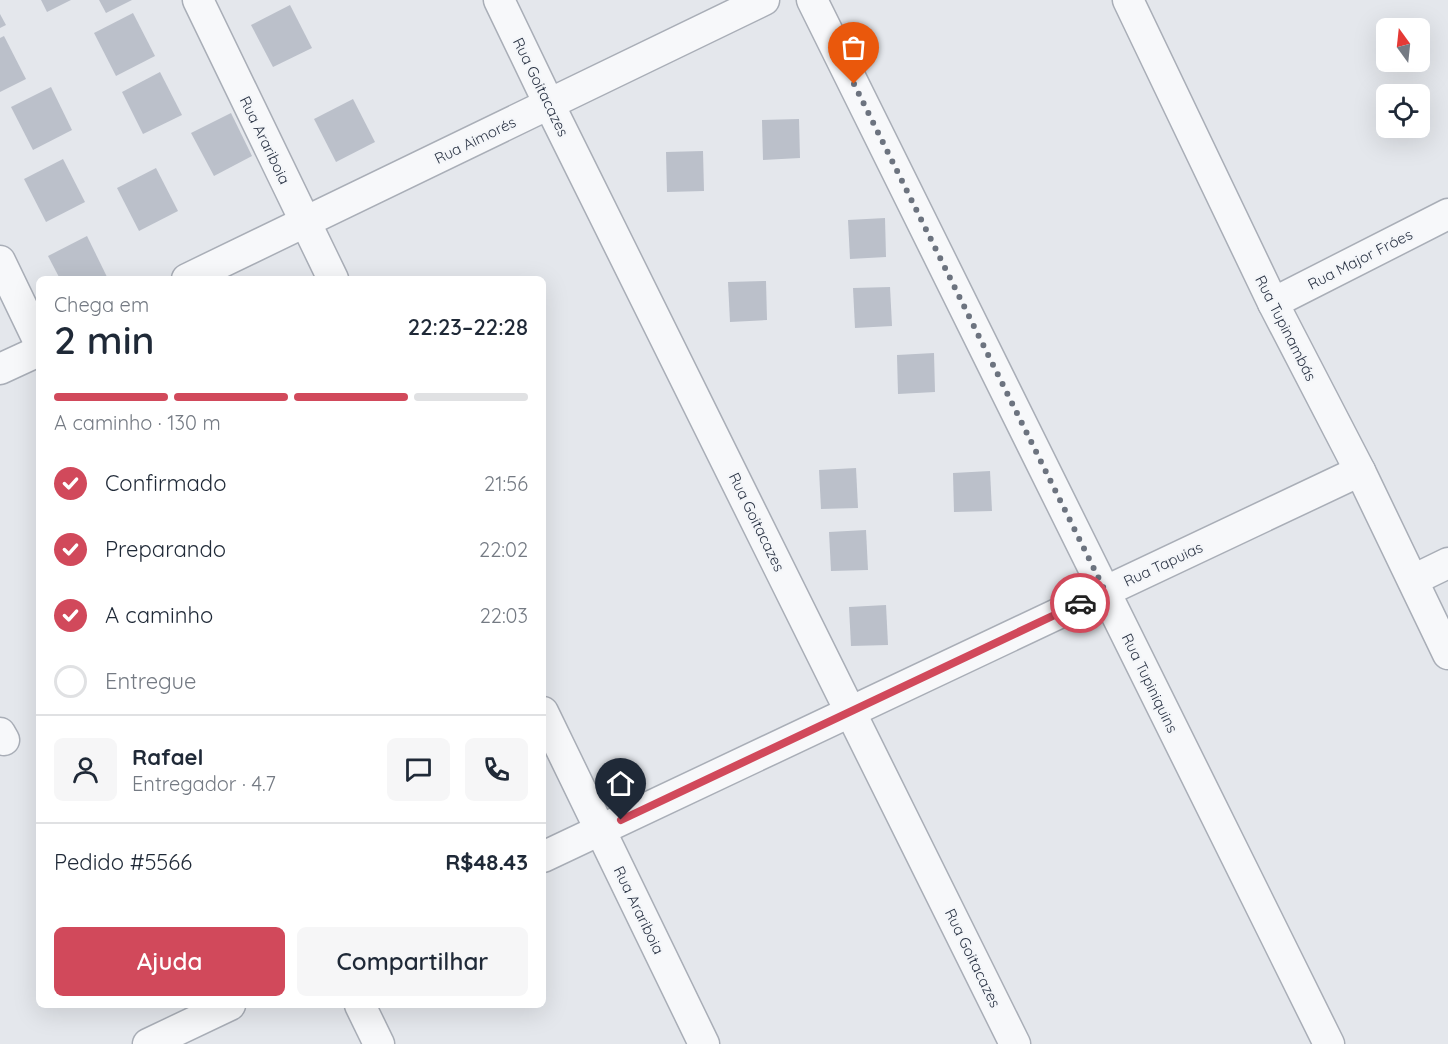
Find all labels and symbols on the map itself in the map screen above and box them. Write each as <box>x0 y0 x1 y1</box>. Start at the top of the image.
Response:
north arrow <box>1376 18 1430 72</box>
pin <box>828 22 879 84</box>
street label: Rua Goitacazes <box>509 34 573 140</box>
street label: Rua Arariboia <box>236 93 294 187</box>
street label: Rua Aimorés <box>431 112 519 168</box>
street label: Rua Major Fróes <box>1305 224 1415 294</box>
street label: Rua Tupinambás <box>1251 272 1321 384</box>
street label: Rua Goitacazes <box>725 469 789 575</box>
street label: Rua Tapuias <box>1120 537 1206 591</box>
courier <box>1050 573 1110 633</box>
street label: Rua Tupiniquins <box>1118 630 1182 736</box>
pin <box>595 758 646 820</box>
street label: Rua Arariboia <box>610 863 668 957</box>
street label: Rua Goitacazes <box>941 905 1005 1011</box>

